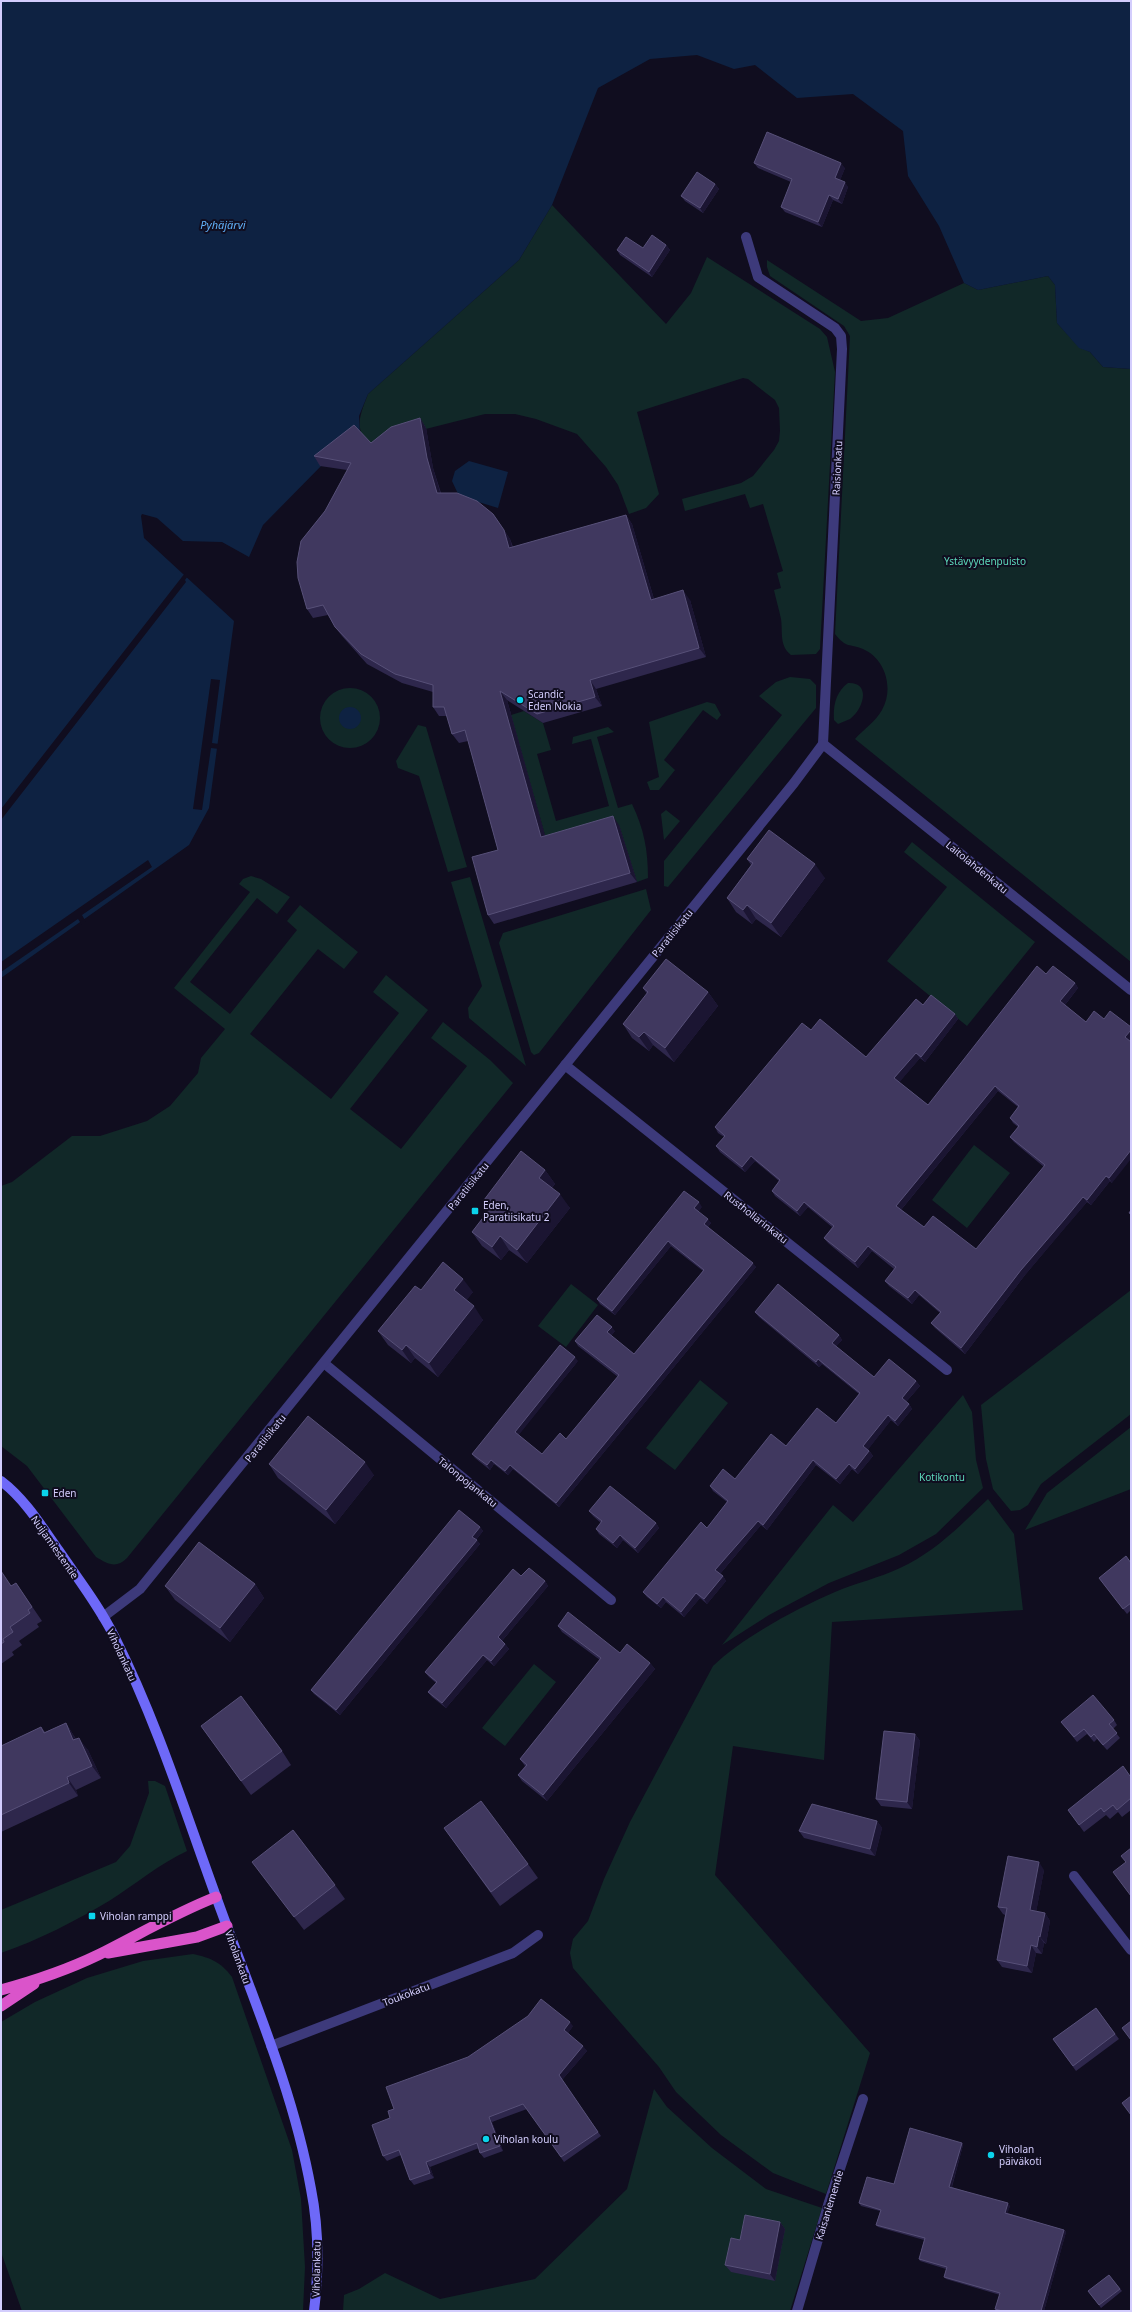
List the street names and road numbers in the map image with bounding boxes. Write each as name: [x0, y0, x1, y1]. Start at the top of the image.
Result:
street label: Raisionkatu: [829, 440, 845, 496]
street label: Laitolahdenkatu: [943, 838, 1011, 896]
street label: Paratiisikatu: [648, 906, 696, 960]
street label: Paratiisikatu: [444, 1159, 492, 1213]
street label: Rusthollarinkatu: [721, 1188, 791, 1246]
street label: Paratiisikatu: [241, 1411, 289, 1465]
street label: Talonpojankatu: [435, 1454, 501, 1510]
street label: Nuijamiestentie: [28, 1513, 82, 1582]
street label: Viholankatu: [104, 1627, 140, 1683]
street label: Viholankatu: [222, 1928, 254, 1986]
street label: Toukokatu: [381, 1979, 431, 2009]
street label: Kaisaniementie: [812, 2168, 846, 2242]
street label: Viholankatu: [309, 2241, 323, 2297]

